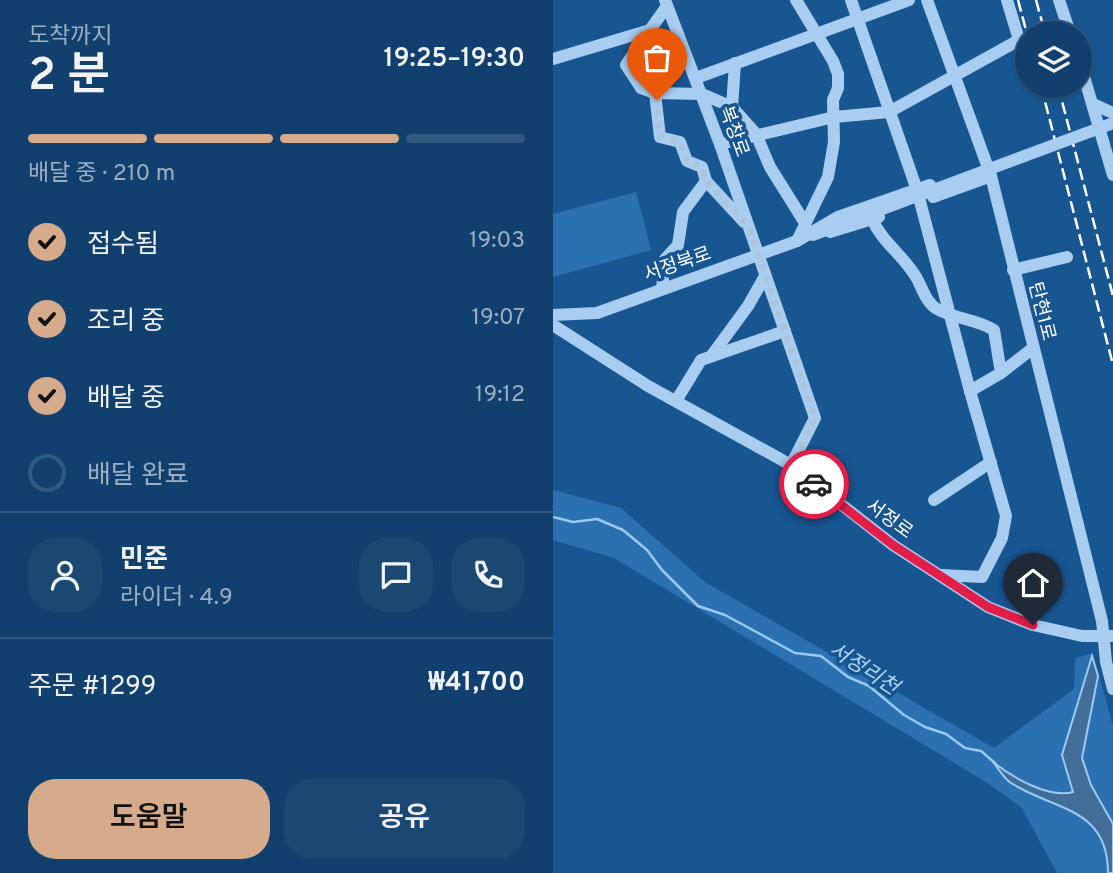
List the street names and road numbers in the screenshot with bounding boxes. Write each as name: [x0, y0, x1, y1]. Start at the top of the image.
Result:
street label: 복창로: [713, 103, 753, 160]
street label: 서정북로: [641, 242, 715, 288]
street label: 탄현1로: [1022, 280, 1060, 343]
street label: 서정로: [861, 494, 917, 545]

